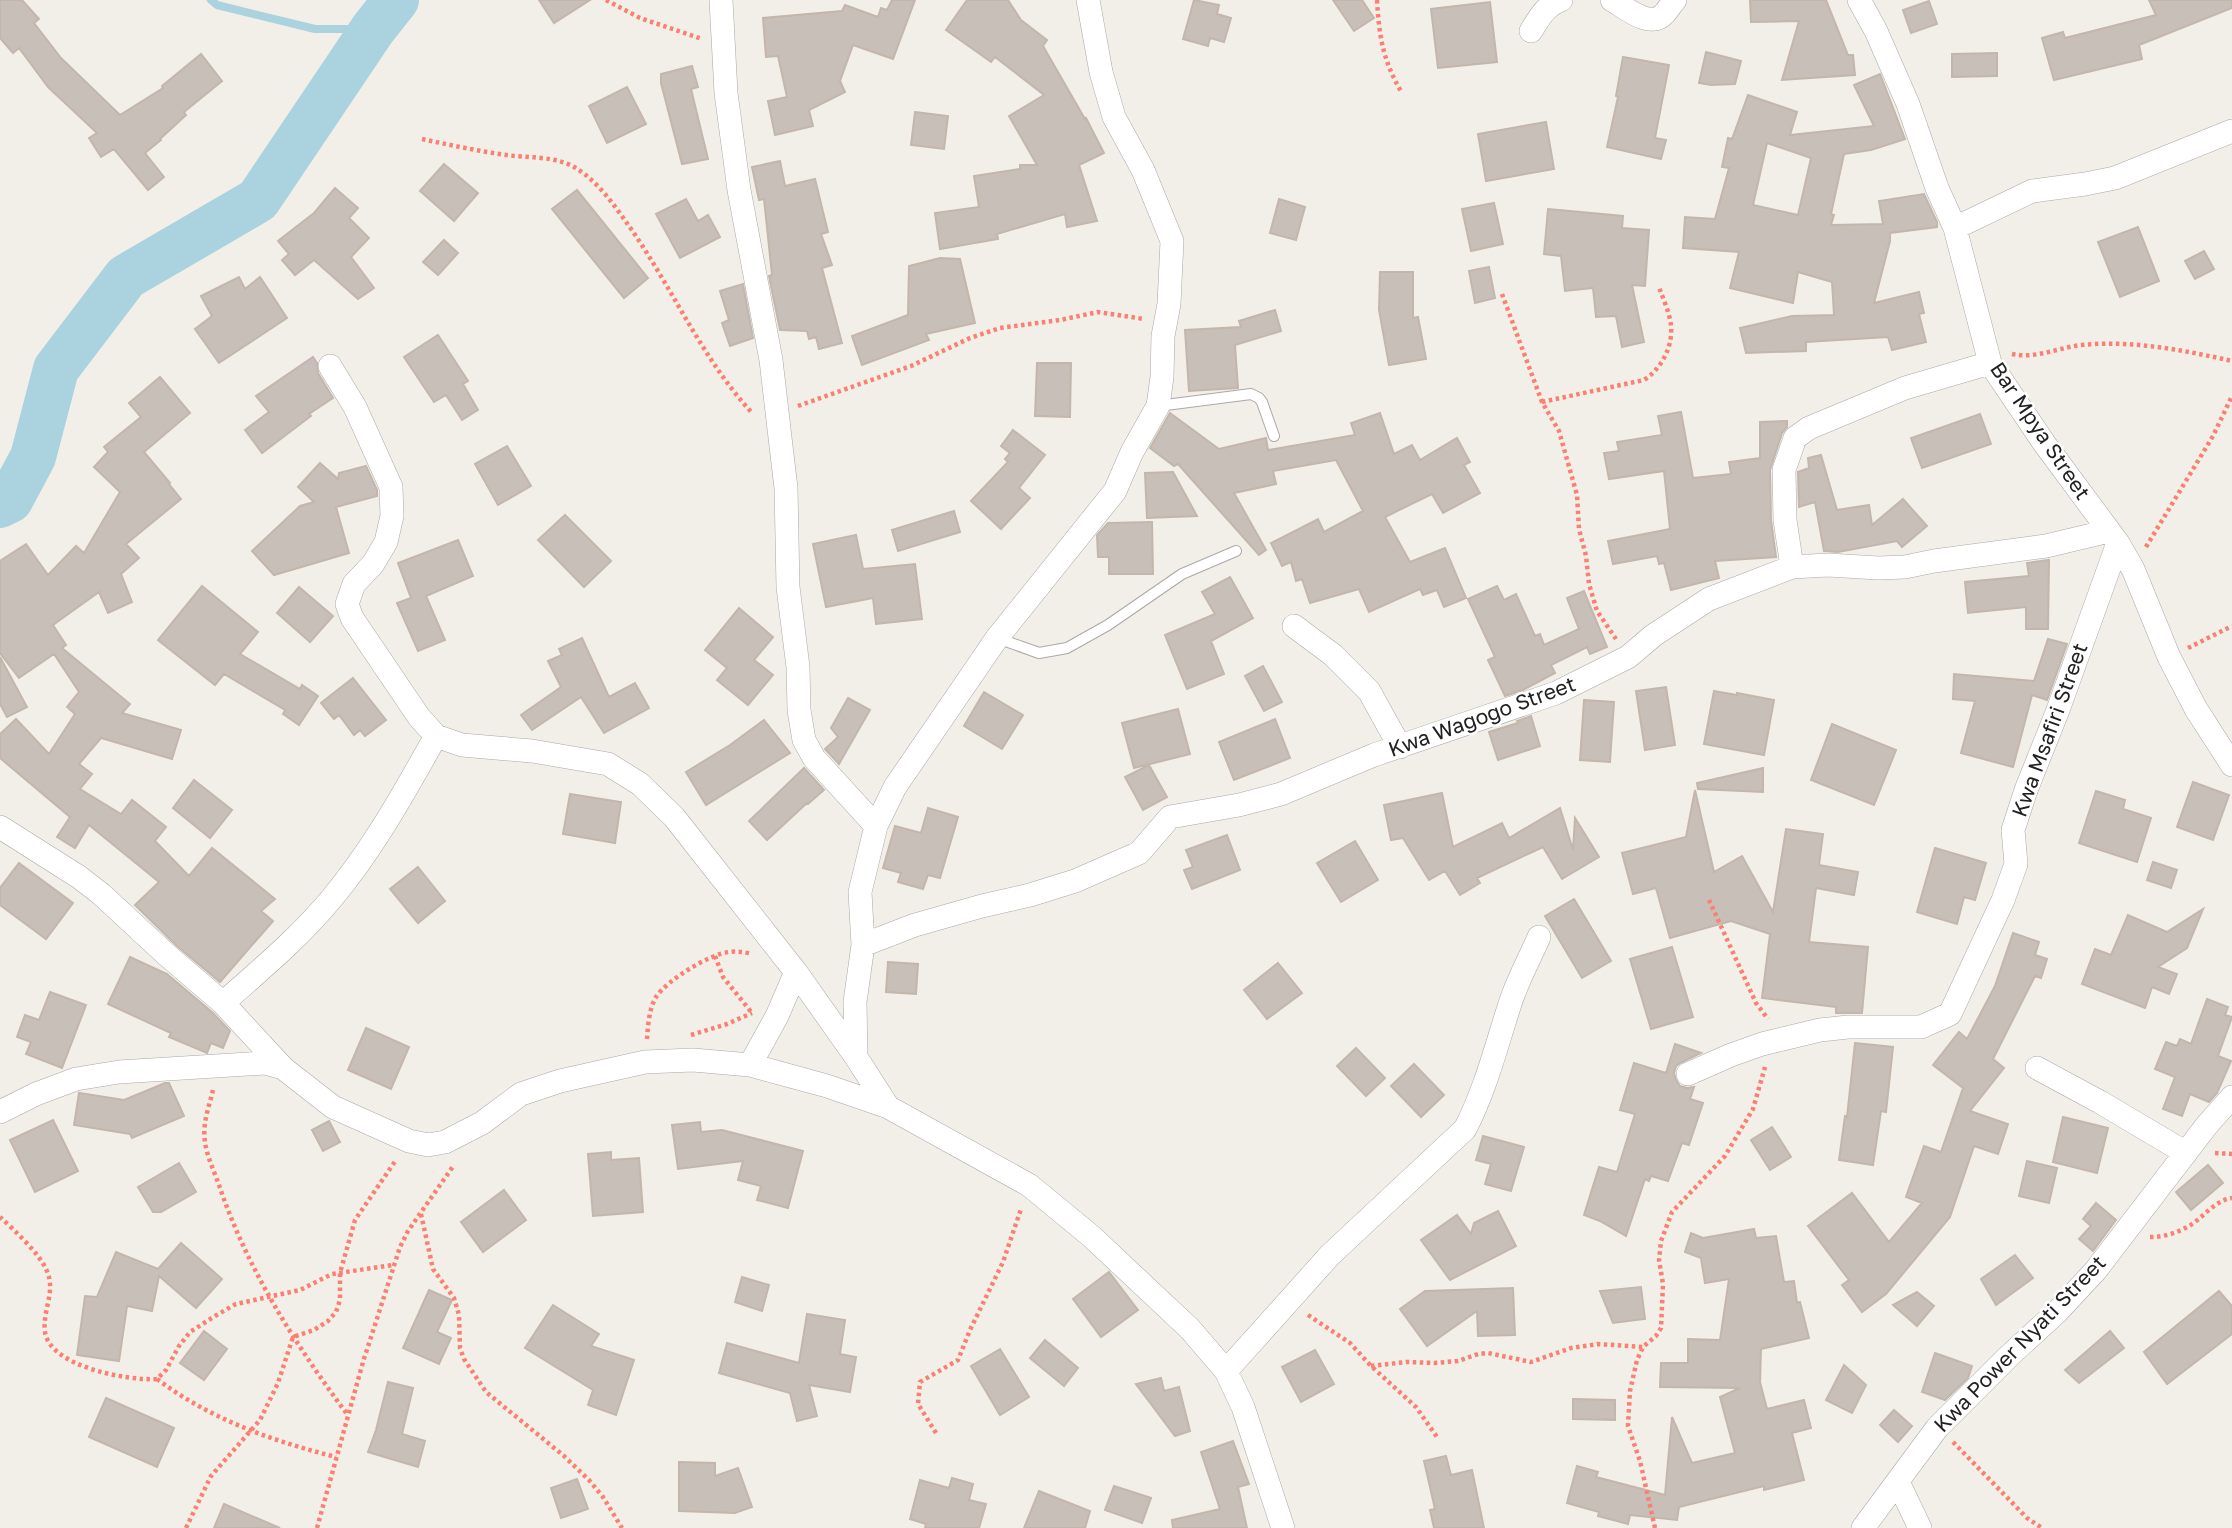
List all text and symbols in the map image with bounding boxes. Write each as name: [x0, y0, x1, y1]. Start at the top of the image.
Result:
street label: Bar Mpya Street: [1985, 357, 2096, 504]
street label: Kwa Msafiri Street: [2006, 639, 2093, 820]
street label: Kwa Wagogo Street: [1385, 670, 1579, 762]
street label: Kwa Power Nyati Street: [1928, 1249, 2111, 1437]

